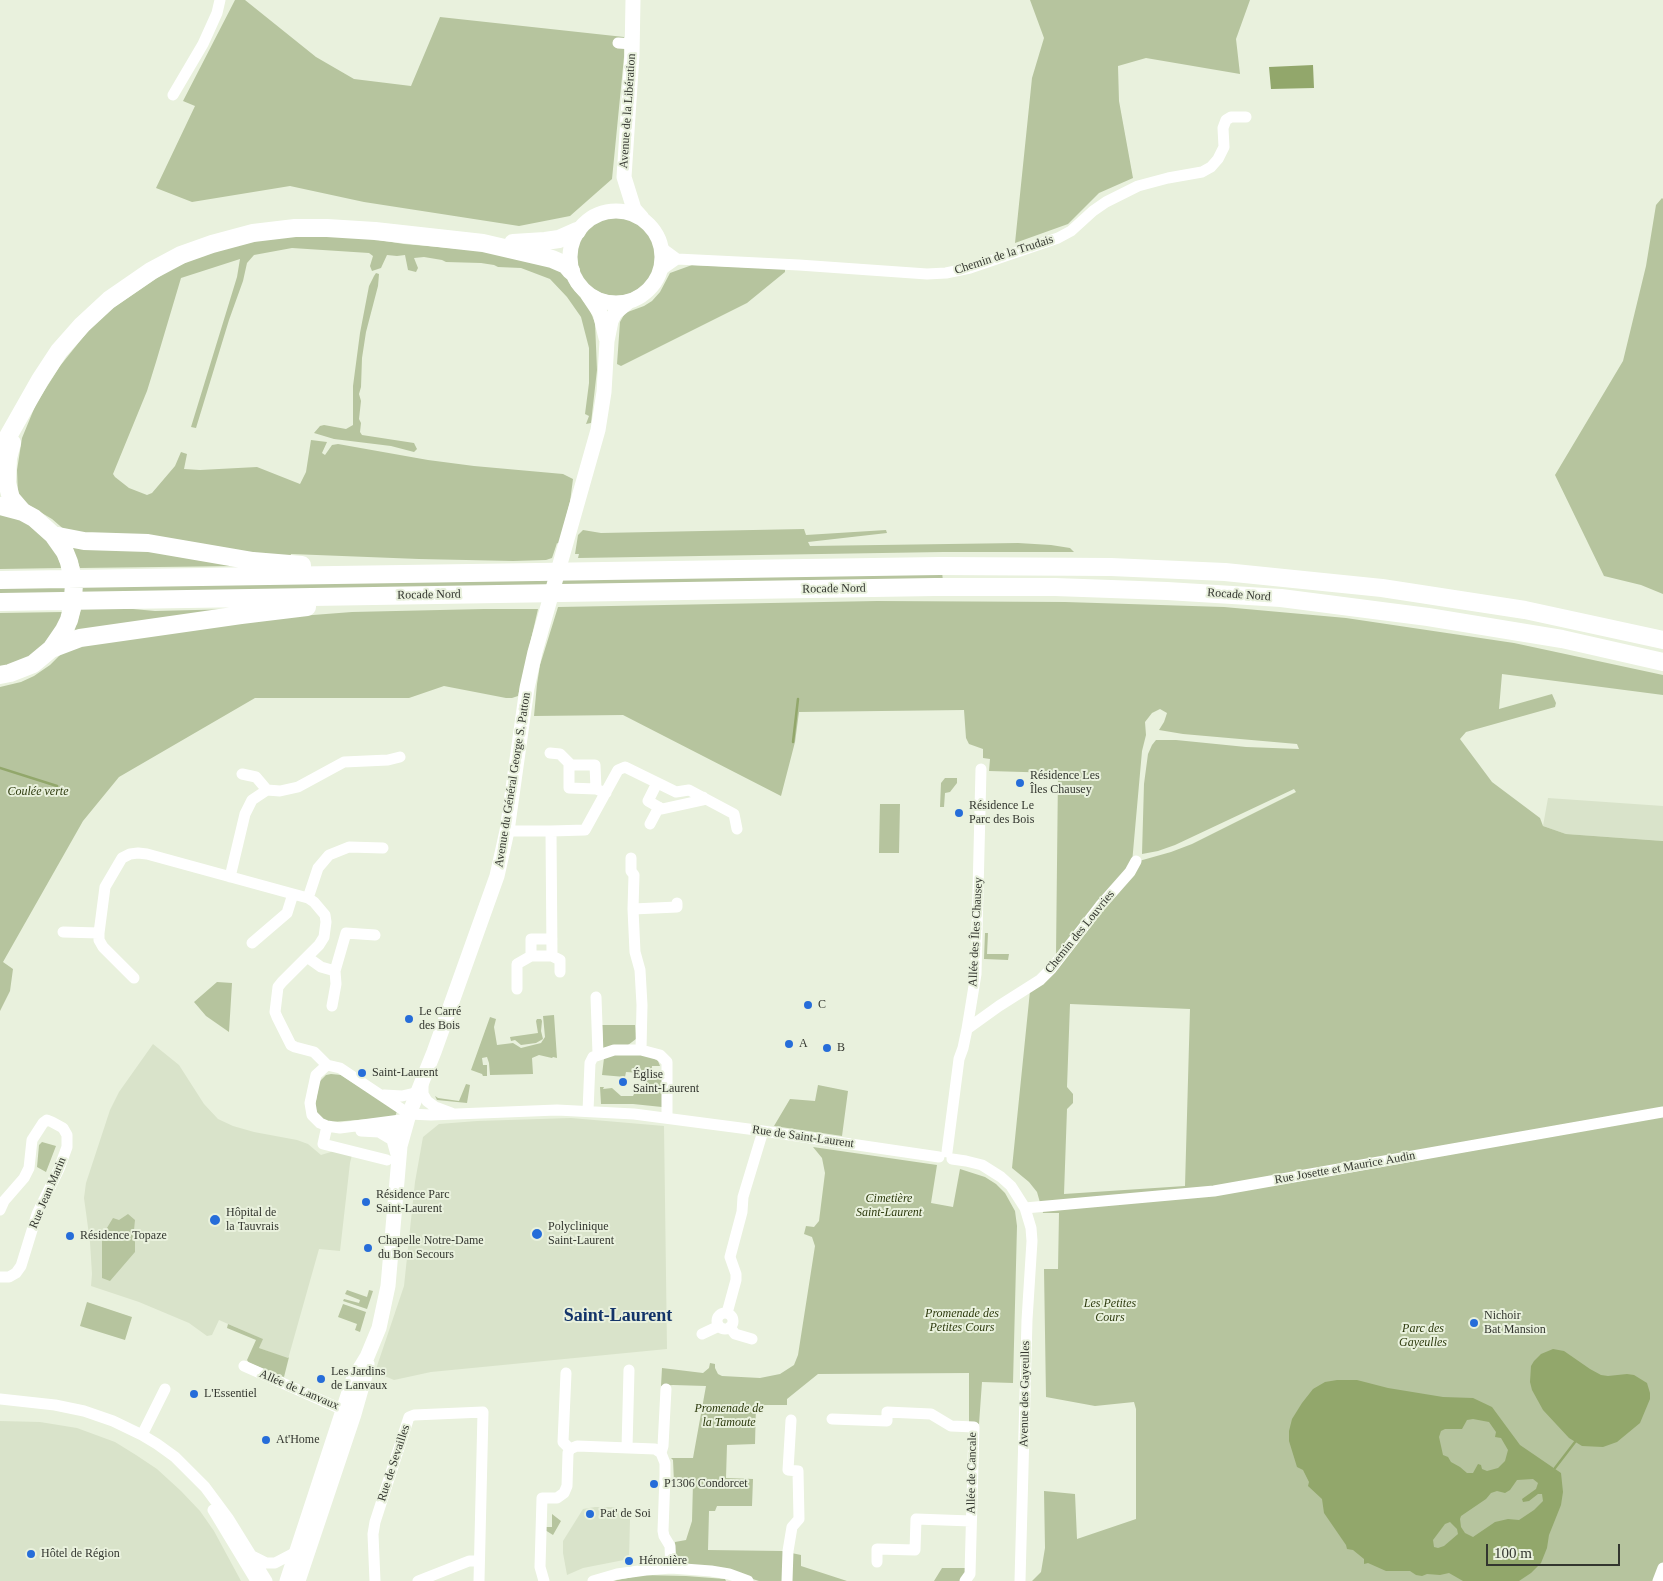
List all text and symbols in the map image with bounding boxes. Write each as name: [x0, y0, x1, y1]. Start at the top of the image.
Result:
street label: Avenue de la Libération: [617, 53, 639, 169]
street label: Chemin de la Trudais: [953, 232, 1055, 278]
street label: Rocade Nord: [802, 581, 866, 597]
street label: Rocade Nord: [1207, 586, 1271, 604]
street label: Rocade Nord: [397, 587, 461, 603]
street label: Avenue du Général George S. Patton: [492, 692, 534, 868]
place label: Résidence Les Îles Chausey: [1030, 769, 1100, 797]
marker: Résidence Les Îles Chausey: [1014, 777, 1026, 789]
park label: Coulée verte: [8, 785, 68, 799]
place label: Résidence Le Parc des Bois: [969, 799, 1034, 827]
marker: Résidence Le Parc des Bois: [953, 807, 965, 819]
street label: Allée des Îles Chausey: [966, 877, 986, 987]
street label: Chemin des Louvries: [1042, 888, 1118, 976]
place label: C: [818, 998, 826, 1012]
marker: C: [802, 999, 814, 1011]
place label: Le Carré des Bois: [419, 1005, 461, 1033]
marker: Le Carré des Bois: [403, 1013, 415, 1025]
place label: A: [799, 1037, 808, 1051]
marker: A: [783, 1038, 795, 1050]
place label: B: [837, 1041, 845, 1055]
marker: B: [821, 1042, 833, 1054]
place label: Saint-Laurent: [372, 1066, 438, 1080]
marker: Saint-Laurent: [356, 1067, 368, 1079]
place label: Église Saint-Laurent: [633, 1068, 699, 1096]
marker: Église Saint-Laurent: [617, 1076, 629, 1088]
street label: Rue de Saint-Laurent: [751, 1123, 855, 1151]
street label: Rue Josette et Maurice Audin: [1274, 1149, 1416, 1187]
street label: Rue Jean Marin: [27, 1155, 69, 1231]
place label: Résidence Parc Saint-Laurent: [376, 1188, 450, 1216]
park label: Cimetière Saint-Laurent: [856, 1192, 922, 1220]
marker: Résidence Parc Saint-Laurent: [360, 1196, 372, 1208]
place label: Hôpital de la Tauvrais: [226, 1206, 279, 1234]
marker: Hôpital de la Tauvrais: [208, 1213, 222, 1227]
place label: Polyclinique Saint-Laurent: [548, 1220, 614, 1248]
marker: Polyclinique Saint-Laurent: [530, 1227, 544, 1241]
place label: Résidence Topaze: [80, 1229, 167, 1243]
marker: Résidence Topaze: [64, 1230, 76, 1242]
place label: Chapelle Notre-Dame du Bon Secours: [378, 1234, 484, 1262]
marker: Chapelle Notre-Dame du Bon Secours: [362, 1242, 374, 1254]
park label: Les Petites Cours: [1084, 1297, 1136, 1325]
district label: Saint-Laurent: [564, 1305, 672, 1327]
park label: Promenade des Petites Cours: [925, 1307, 999, 1335]
place label: Nichoir Bat Mansion: [1484, 1309, 1546, 1337]
marker: Nichoir Bat Mansion: [1468, 1317, 1480, 1329]
park label: Parc des Gayeulles: [1399, 1322, 1447, 1350]
street label: Avenue des Gayeulles: [1017, 1341, 1033, 1447]
place label: Les Jardins de Lanvaux: [331, 1365, 387, 1393]
street label: Allée de Lanvaux: [257, 1367, 341, 1413]
marker: Les Jardins de Lanvaux: [315, 1373, 327, 1385]
place label: L'Essentiel: [204, 1387, 257, 1401]
marker: L'Essentiel: [188, 1388, 200, 1400]
park label: Promenade de la Tamoute: [694, 1402, 764, 1430]
street label: Rue de Sevailles: [375, 1423, 413, 1503]
street label: Allée de Cancale: [964, 1432, 980, 1514]
place label: At'Home: [276, 1433, 319, 1447]
marker: At'Home: [260, 1434, 272, 1446]
place label: P1306 Condorcet: [664, 1477, 748, 1491]
marker: P1306 Condorcet: [648, 1478, 660, 1490]
place label: Pat' de Soi: [600, 1507, 651, 1521]
marker: Pat' de Soi: [584, 1508, 596, 1520]
scale bar: [1488, 1534, 1622, 1566]
text: 100 m: [1494, 1545, 1532, 1561]
place label: Hôtel de Région: [41, 1547, 120, 1561]
marker: Hôtel de Région: [25, 1548, 37, 1560]
place label: Héronière: [639, 1554, 687, 1568]
marker: Héronière: [623, 1555, 635, 1567]

